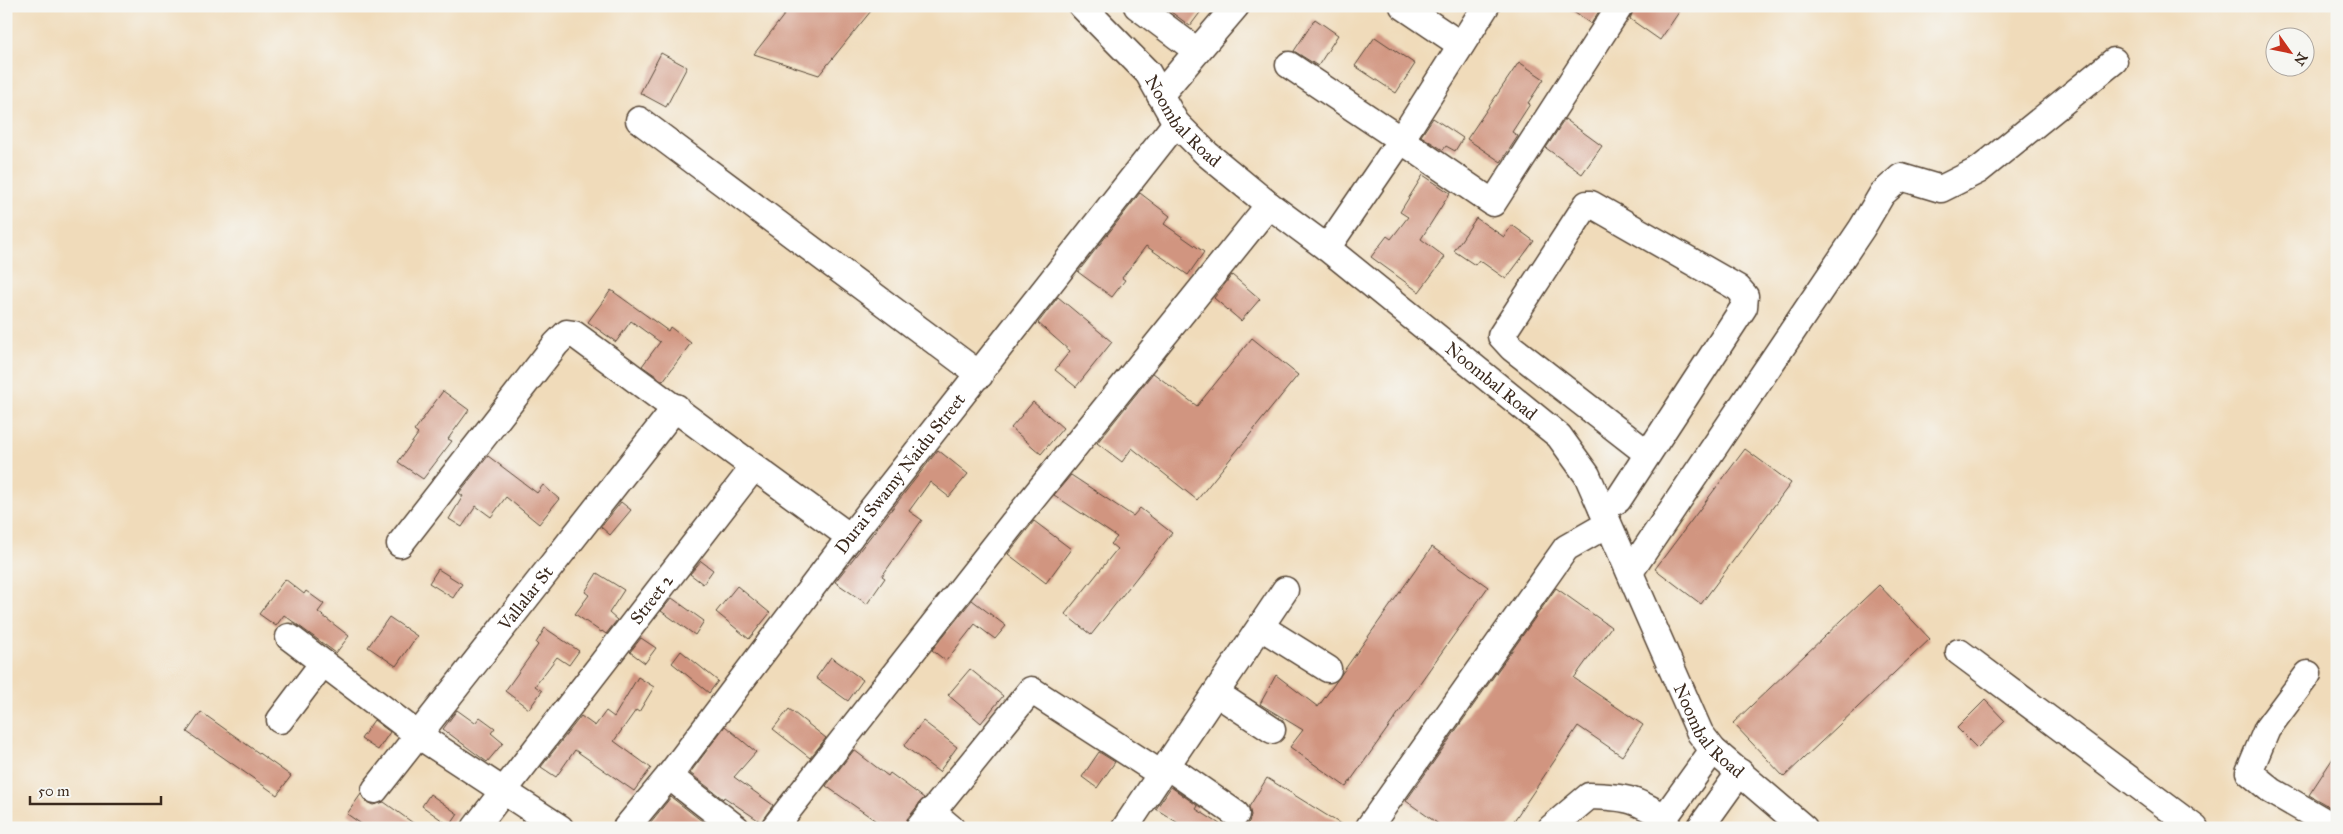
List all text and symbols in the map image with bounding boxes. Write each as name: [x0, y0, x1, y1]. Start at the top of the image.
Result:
north arrow: [2266, 28, 2316, 78]
text: N: [2290, 49, 2311, 69]
street label: Noombal Road: [1140, 71, 1225, 172]
street label: Noombal Road: [1441, 337, 1542, 425]
street label: Durai Swamy Naidu Street: [830, 388, 970, 558]
street label: Vallalar St: [493, 561, 558, 636]
street label: Street 2: [625, 570, 678, 629]
street label: Noombal Road: [1669, 680, 1749, 783]
scale bar: [30, 774, 161, 806]
text: 50 m: [38, 782, 70, 800]

